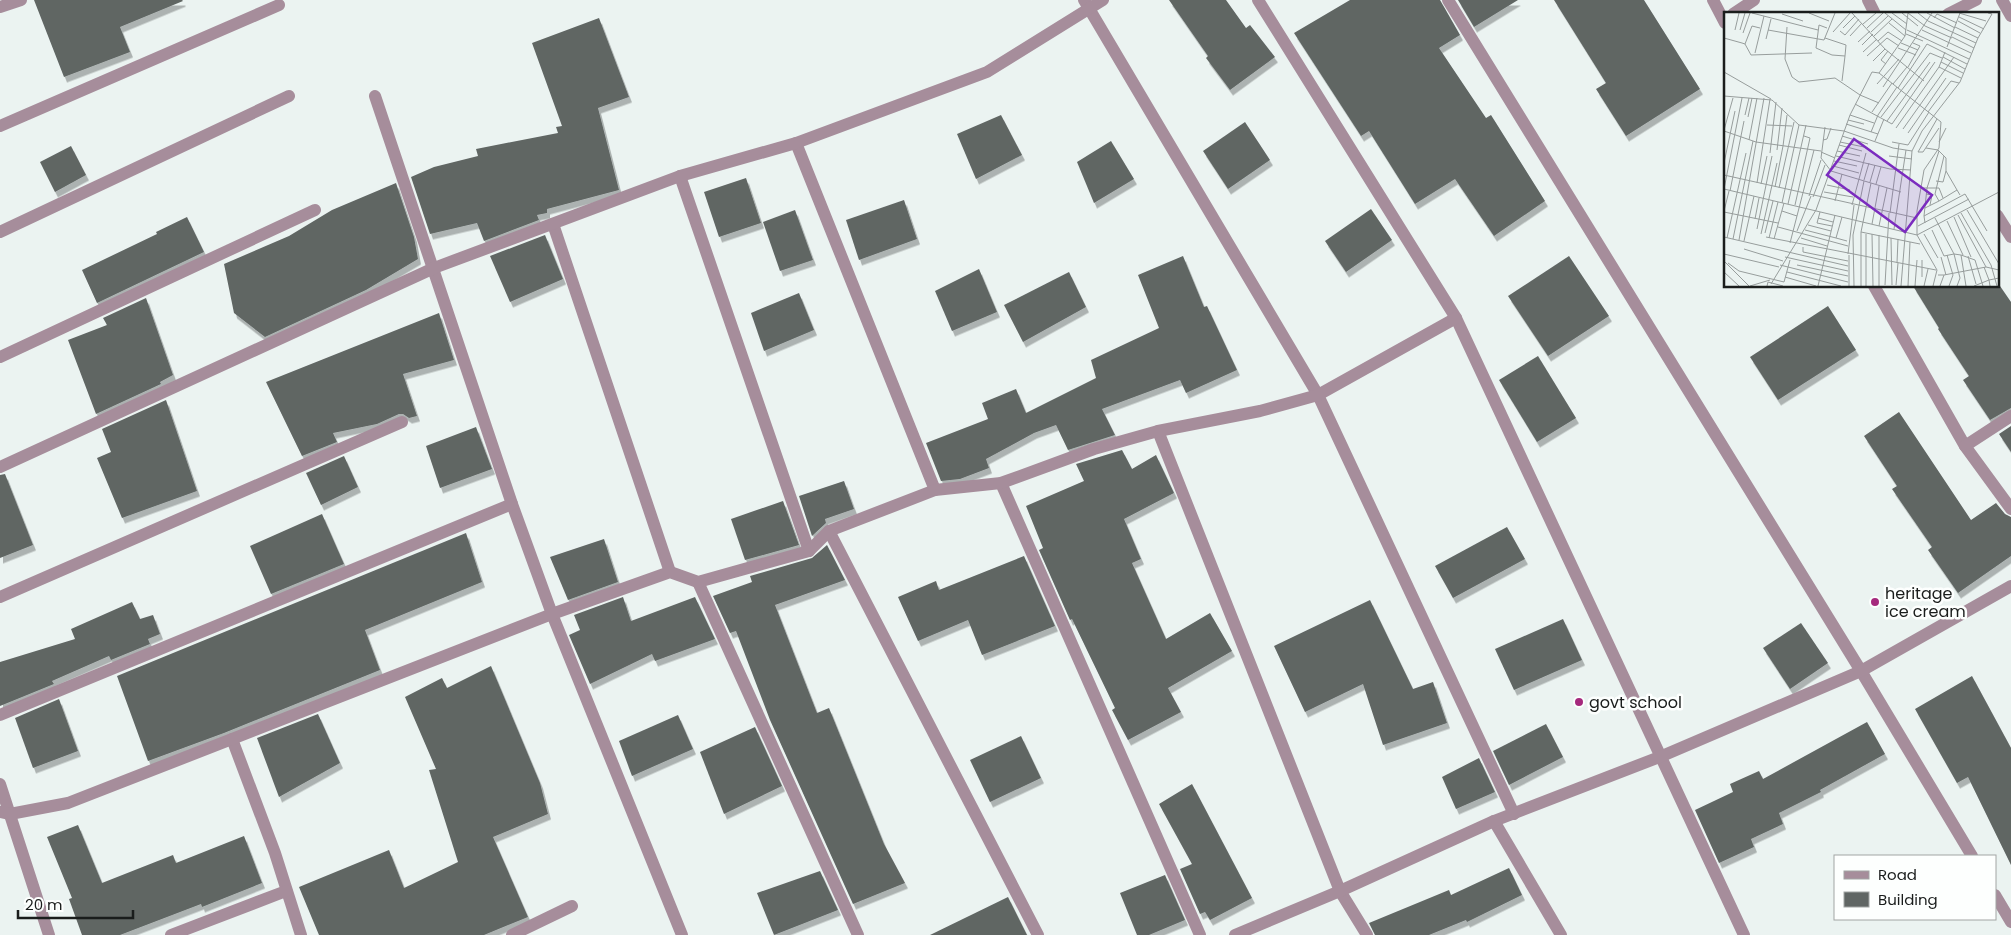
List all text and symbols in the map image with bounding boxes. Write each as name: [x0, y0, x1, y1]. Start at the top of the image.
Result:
inset map: [1724, 12, 1998, 288]
place label: heritage ice cream: [1885, 582, 1966, 623]
marker: heritage ice cream: [1869, 596, 1881, 608]
place label: govt school: [1589, 691, 1682, 714]
marker: govt school: [1573, 696, 1585, 708]
legend: [1834, 855, 1996, 920]
text: Road: [1878, 864, 1917, 885]
scale bar: [18, 888, 132, 920]
text: Building: [1878, 889, 1938, 910]
text: 20 m: [25, 894, 63, 915]

